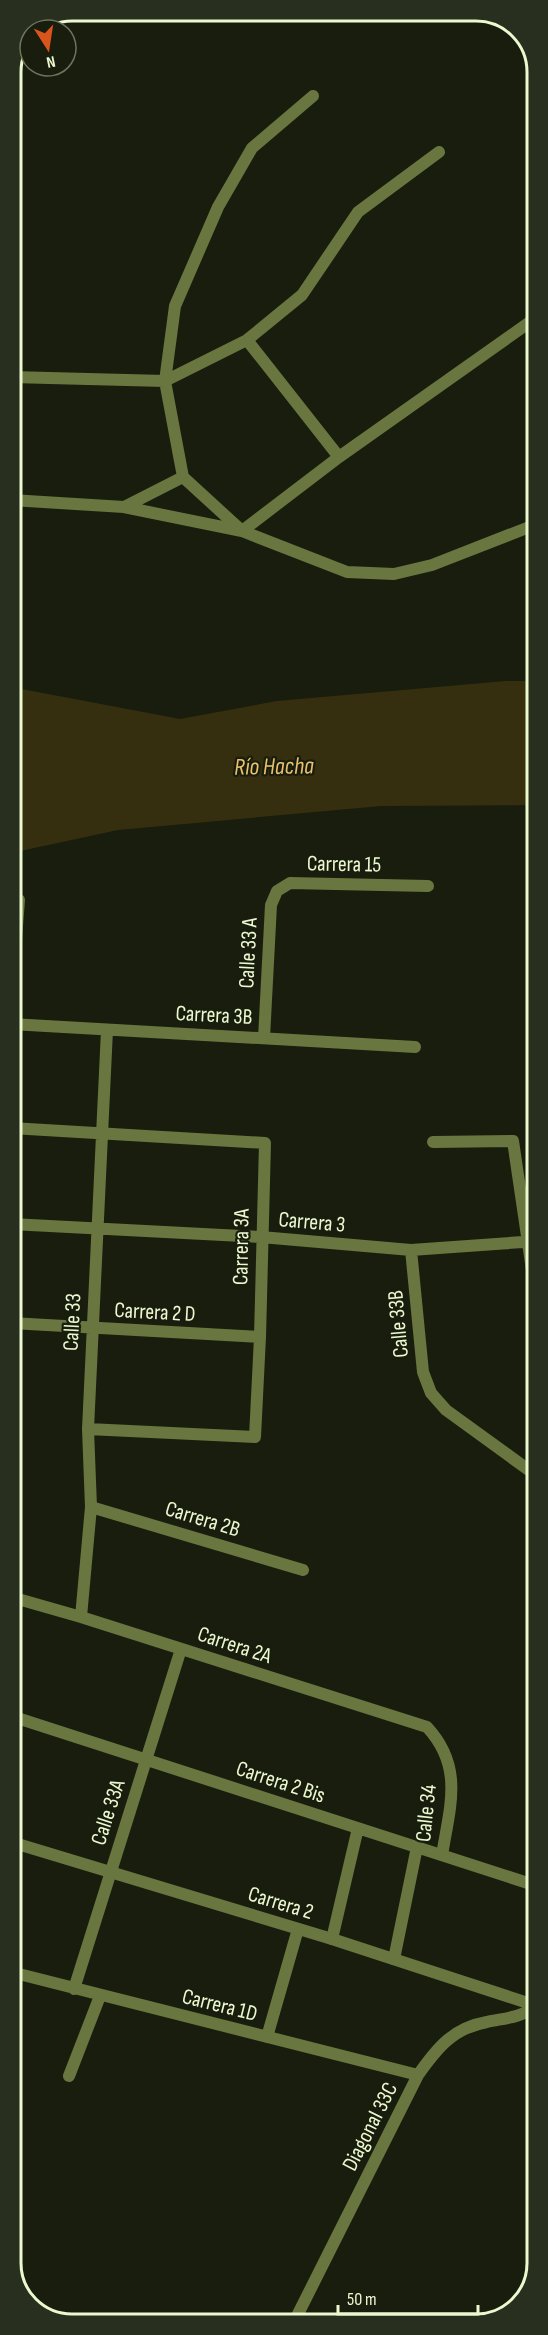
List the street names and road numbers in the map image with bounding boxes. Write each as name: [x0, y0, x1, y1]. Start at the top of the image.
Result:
street label: Carrera 15: [307, 850, 382, 879]
street label: Calle 33 A: [233, 917, 264, 989]
street label: Carrera 3B: [175, 1000, 253, 1031]
street label: Carrera 3: [277, 1206, 346, 1239]
street label: Carrera 3A: [227, 1208, 256, 1285]
street label: Calle 33B: [382, 1289, 415, 1359]
street label: Calle 33: [58, 1293, 87, 1352]
street label: Carrera 2 D: [114, 1297, 196, 1328]
street label: Carrera 2B: [162, 1495, 243, 1544]
street label: Carrera 2A: [194, 1621, 276, 1670]
street label: Carrera 2 Bis: [233, 1755, 329, 1810]
street label: Calle 33A: [85, 1776, 132, 1849]
street label: Calle 34: [410, 1783, 443, 1843]
street label: Carrera 2: [245, 1881, 316, 1926]
street label: Carrera 1D: [179, 1983, 260, 2028]
street label: Diagonal 33C: [337, 2078, 404, 2175]

